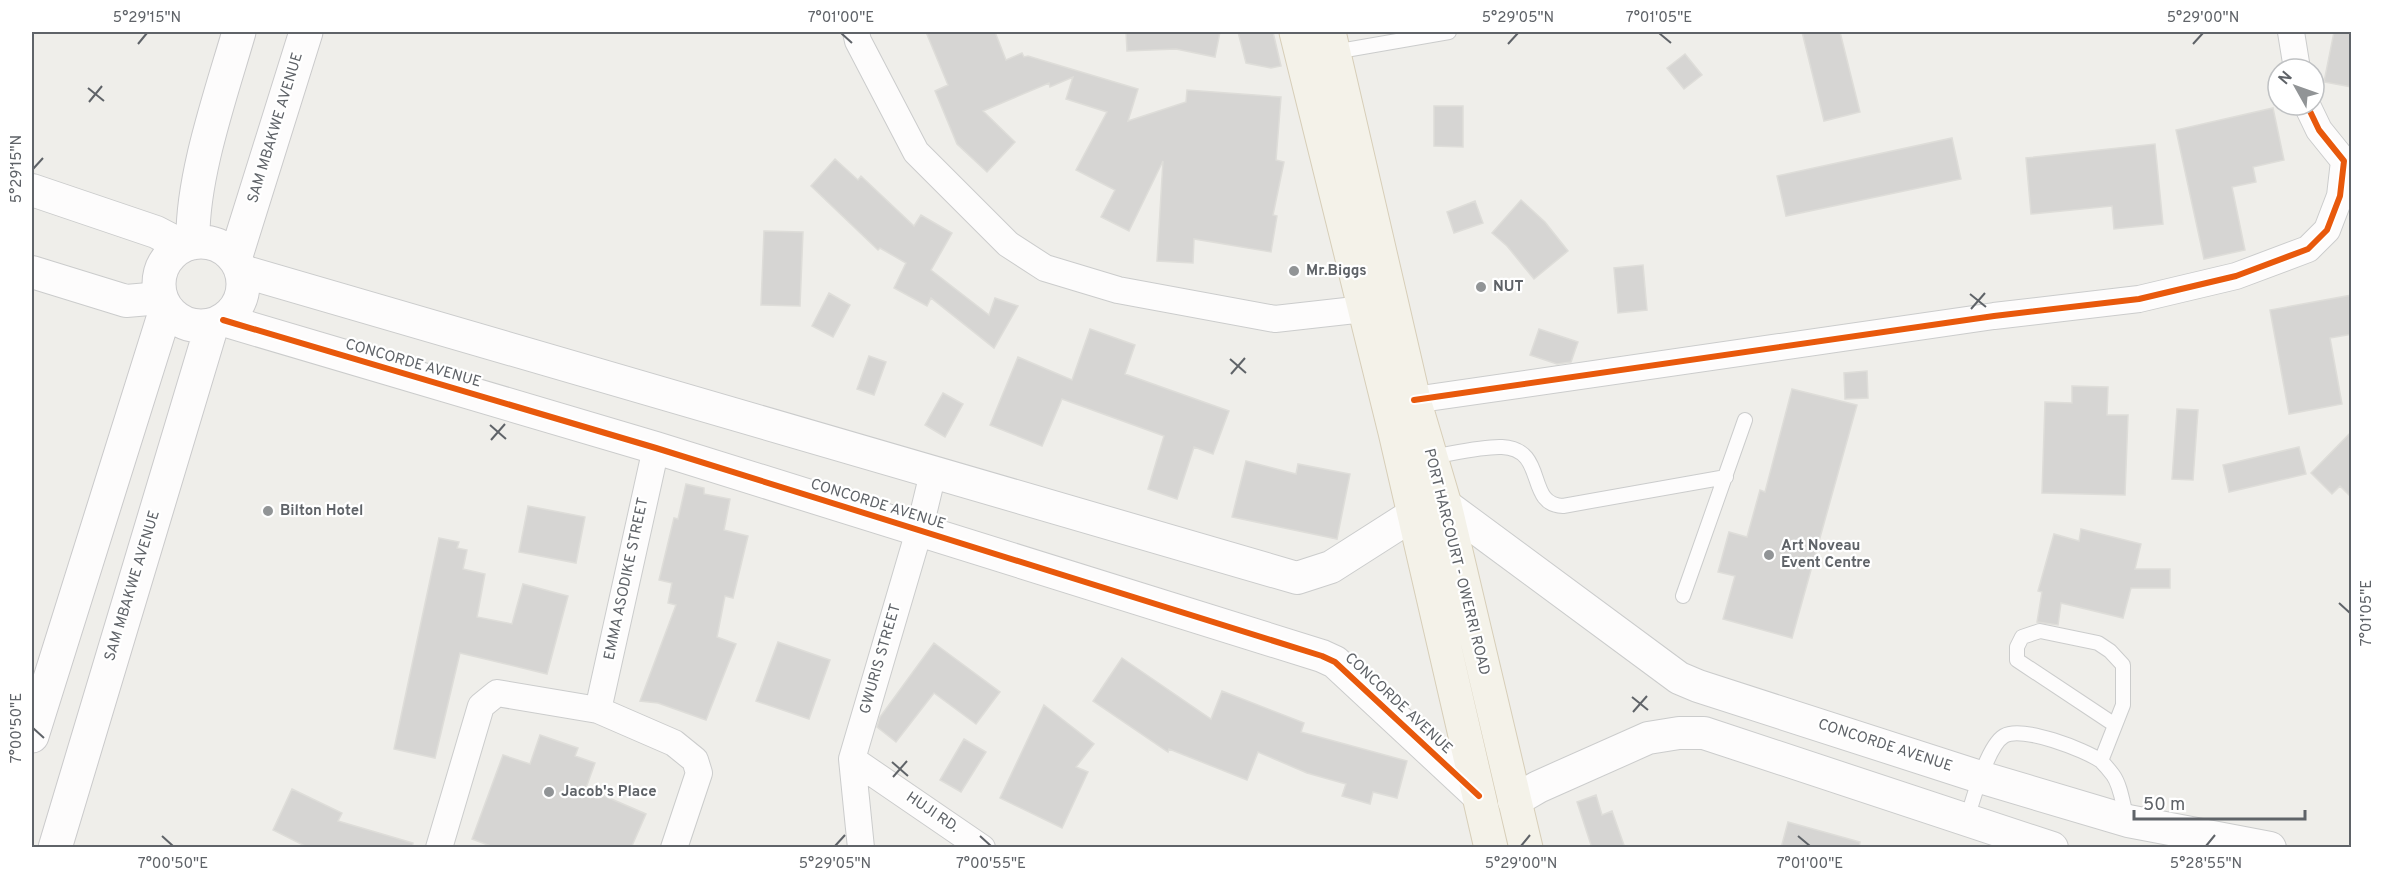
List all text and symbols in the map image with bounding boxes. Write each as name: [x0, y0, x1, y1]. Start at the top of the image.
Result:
text: 5°29'15"N: [113, 9, 181, 28]
text: 7°01'00"E: [808, 9, 874, 28]
text: 5°29'05"N: [1482, 9, 1554, 28]
text: 7°01'05"E: [1626, 9, 1692, 28]
text: 5°29'00"N: [2167, 9, 2239, 28]
street label: SAM MBAKWE AVENUE: [244, 50, 308, 206]
north arrow: [2266, 57, 2326, 117]
text: N: [2275, 68, 2297, 89]
text: 5°29'15"N: [8, 135, 27, 203]
place label: Mr.Biggs: [1306, 262, 1367, 281]
marker: Mr.Biggs: [1287, 264, 1301, 278]
place label: NUT: [1493, 278, 1523, 297]
marker: NUT: [1474, 280, 1488, 294]
street label: CONCORDE AVENUE: [343, 336, 483, 392]
street label: PORT HARCOURT - OWERRI ROAD: [1419, 447, 1493, 677]
street label: CONCORDE AVENUE: [808, 475, 948, 535]
street label: EMMA ASODIKE STREET: [600, 496, 654, 662]
place label: Bilton Hotel: [280, 502, 363, 521]
marker: Bilton Hotel: [261, 504, 275, 518]
street label: SAM MBAKWE AVENUE: [101, 508, 165, 664]
place label: Art Noveau Event Centre: [1781, 537, 1871, 573]
marker: Art Noveau Event Centre: [1762, 548, 1776, 562]
text: 7°01'05"E: [2358, 580, 2377, 646]
street label: GWURIS STREET: [856, 602, 906, 716]
street label: CONCORDE AVENUE: [1340, 649, 1456, 759]
text: 7°00'50"E: [8, 693, 27, 763]
street label: CONCORDE AVENUE: [1815, 715, 1955, 777]
place label: Jacob's Place: [561, 783, 657, 802]
scale bar: [2134, 783, 2305, 821]
marker: Jacob's Place: [542, 785, 556, 799]
street label: HUJI RD.: [902, 788, 962, 838]
text: 50 m: [2143, 794, 2185, 817]
text: 7°00'50"E: [138, 855, 208, 874]
text: 5°29'05"N: [799, 855, 871, 874]
text: 7°00'55"E: [956, 855, 1026, 874]
text: 5°29'00"N: [1485, 855, 1557, 874]
text: 7°01'00"E: [1777, 855, 1843, 874]
text: 5°28'55"N: [2170, 855, 2242, 874]

